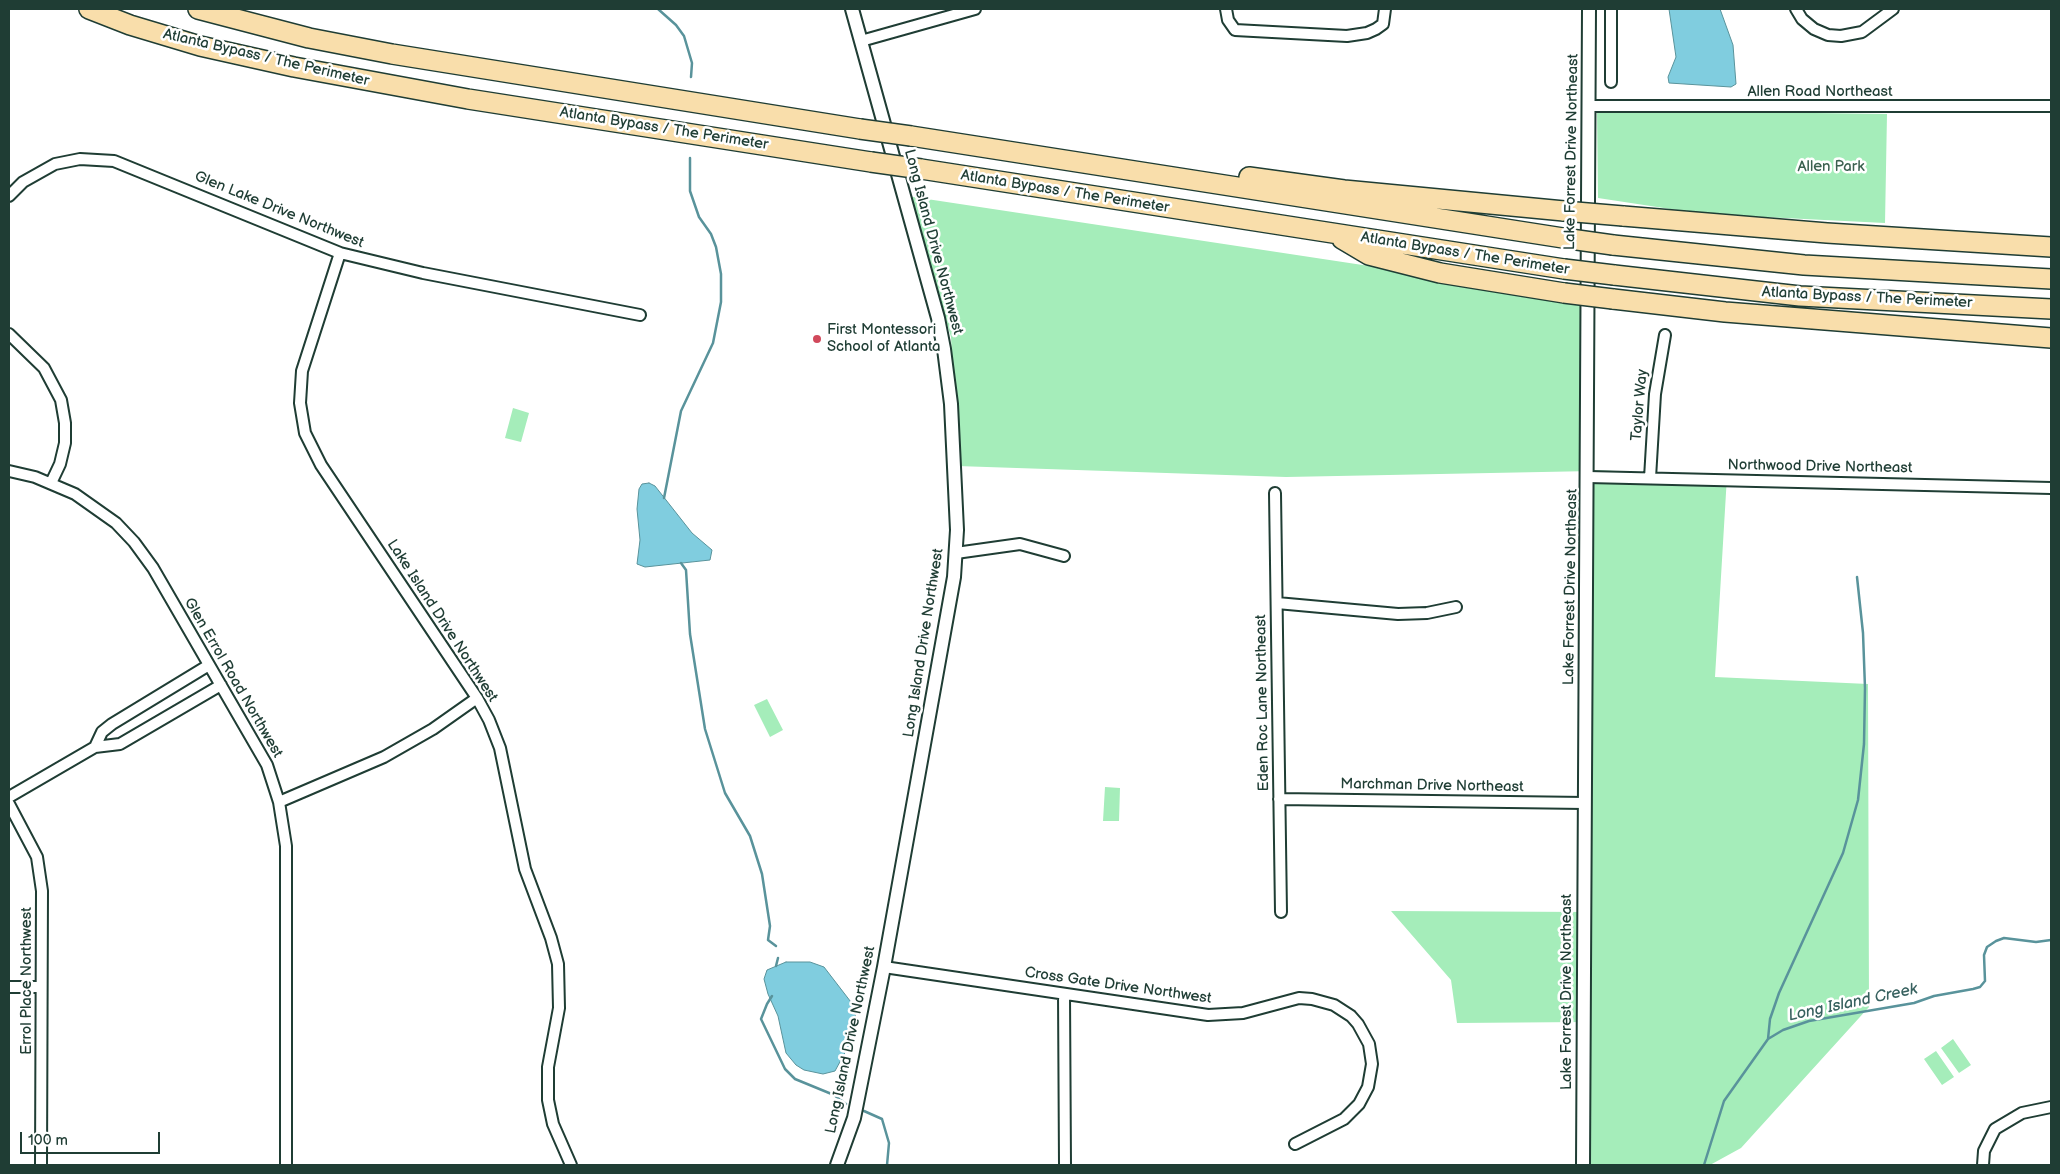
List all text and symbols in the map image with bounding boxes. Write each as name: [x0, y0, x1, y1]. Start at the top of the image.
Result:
street label: Atlanta Bypass / The Perimeter: [161, 26, 371, 90]
street label: Lake Forrest Drive Northeast: [1561, 54, 1583, 250]
street label: Allen Road Northeast: [1747, 83, 1893, 101]
street label: Atlanta Bypass / The Perimeter: [558, 104, 770, 154]
street label: Long Island Drive Northwest: [900, 147, 966, 337]
park label: Allen Park: [1797, 158, 1865, 176]
street label: Atlanta Bypass / The Perimeter: [959, 167, 1171, 217]
street label: Glen Lake Drive Northwest: [192, 168, 366, 252]
street label: Atlanta Bypass / The Perimeter: [1359, 229, 1571, 279]
street label: Atlanta Bypass / The Perimeter: [1761, 283, 1973, 313]
place label: First Montessori School of Atlanta: [827, 321, 941, 356]
marker: First Montessori School of Atlanta: [811, 333, 823, 345]
street label: Taylor Way: [1628, 368, 1652, 442]
street label: Northwood Drive Northeast: [1727, 456, 1913, 478]
street label: Lake Forrest Drive Northeast: [1560, 489, 1582, 685]
street label: Lake Island Drive Northwest: [383, 536, 501, 706]
street label: Long Island Drive Northwest: [900, 547, 948, 739]
street label: Glen Errol Road Northwest: [180, 595, 286, 761]
street label: Eden Roc Lane Northeast: [1252, 614, 1274, 792]
street label: Marchman Drive Northeast: [1340, 775, 1524, 797]
street label: Lake Forrest Drive Northeast: [1558, 894, 1576, 1090]
street label: Errol Place Northwest: [18, 907, 36, 1055]
street label: Long Island Drive Northwest: [822, 945, 880, 1135]
street label: Cross Gate Drive Northwest: [1023, 964, 1213, 1008]
water label: Long Island Creek: [1787, 980, 1919, 1026]
scale bar: [22, 1122, 162, 1154]
text: 100 m: [28, 1131, 68, 1150]

